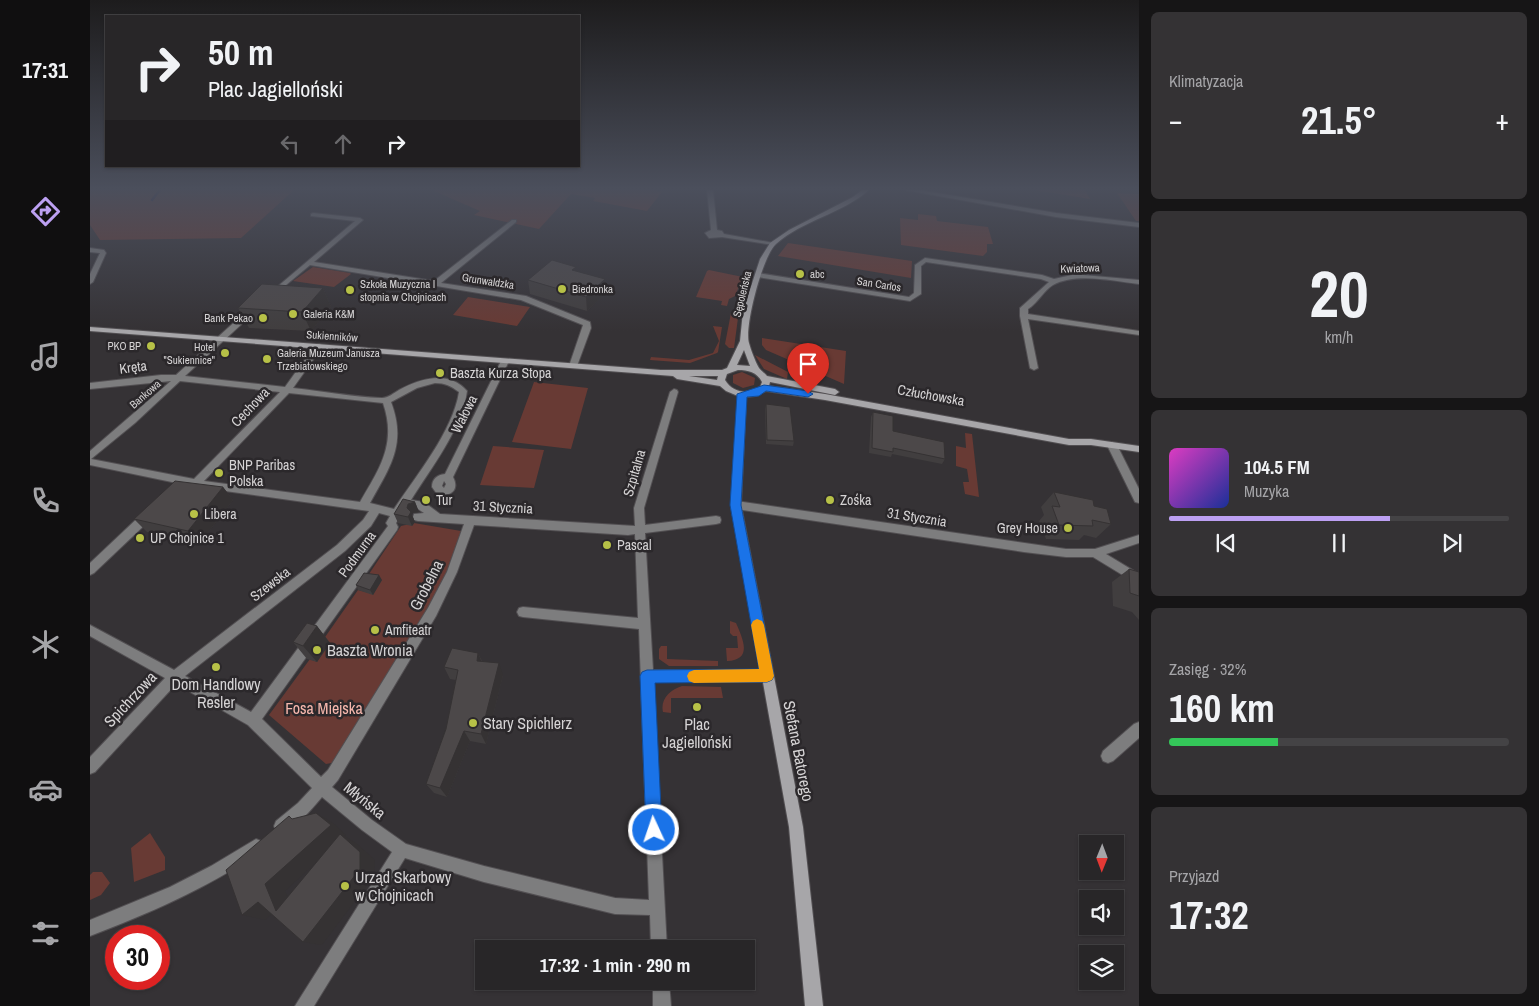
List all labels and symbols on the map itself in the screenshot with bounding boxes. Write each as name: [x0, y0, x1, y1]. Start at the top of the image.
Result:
street label: Kwiatowa: [1060, 260, 1100, 276]
place label: abc: [810, 267, 825, 281]
marker: abc: [794, 268, 806, 280]
street label: Sępoleńska: [730, 269, 754, 319]
street label: Grunwaldzka: [461, 270, 515, 292]
street label: San Carlos: [856, 274, 903, 294]
place label: Szkoła Muzyczna I stopnia w Chojnicach: [360, 277, 446, 304]
place label: Biedronka: [572, 282, 613, 296]
marker: Biedronka: [556, 283, 568, 295]
marker: Szkoła Muzyczna I stopnia w Chojnicach: [344, 284, 356, 296]
place label: Galeria K&M: [303, 307, 355, 321]
marker: Galeria K&M: [287, 308, 299, 320]
place label: Bank Pekao: [204, 311, 253, 325]
marker: Bank Pekao: [257, 312, 269, 324]
street label: Sukienników: [306, 327, 359, 345]
place label: PKO BP: [107, 339, 141, 353]
marker: PKO BP: [145, 340, 157, 352]
place label: Hotel "Sukiennice": [163, 340, 215, 367]
pin: [787, 343, 829, 394]
place label: Galeria Muzeum Janusza Trzebiatowskiego: [277, 346, 380, 373]
marker: Hotel "Sukiennice": [219, 347, 231, 359]
marker: Galeria Muzeum Janusza Trzebiatowskiego: [261, 353, 273, 365]
street label: Kręta: [118, 356, 148, 378]
place label: Baszta Kurza Stopa: [450, 364, 552, 382]
marker: Baszta Kurza Stopa: [434, 367, 446, 379]
street label: Bankowa: [126, 377, 164, 411]
street label: Człuchowska: [896, 380, 966, 410]
street label: Cechowa: [227, 383, 274, 430]
street label: Wałowa: [447, 391, 481, 436]
street label: Szpitalna: [619, 447, 649, 498]
place label: BNP Paribas Polska: [229, 456, 295, 490]
marker: BNP Paribas Polska: [213, 467, 225, 479]
place label: Tur: [436, 491, 452, 509]
place label: Zośka: [840, 491, 872, 509]
marker: Tur: [420, 494, 432, 506]
marker: Zośka: [824, 494, 836, 506]
street label: 31 Stycznia: [473, 496, 534, 518]
street label: 31 Stycznia: [886, 503, 949, 531]
place label: Libera: [204, 505, 237, 523]
marker: Libera: [188, 508, 200, 520]
place label: Grey House: [997, 519, 1058, 537]
marker: Grey House: [1062, 522, 1074, 534]
street label: Podmurna: [334, 527, 380, 581]
place label: UP Chojnice 1: [150, 529, 224, 547]
marker: UP Chojnice 1: [134, 532, 146, 544]
place label: Pascal: [617, 536, 651, 554]
marker: Pascal: [601, 539, 613, 551]
street label: Grobelna: [404, 555, 448, 614]
street label: Szewska: [246, 562, 294, 605]
place label: Amfiteatr: [384, 621, 432, 639]
marker: Amfiteatr: [369, 624, 381, 636]
place label: Baszta Wronia: [327, 639, 414, 661]
marker: Baszta Wronia: [311, 644, 323, 656]
marker: Dom Handlowy Resler: [210, 661, 222, 673]
street label: Spichrzowa: [99, 666, 162, 732]
place label: Dom Handlowy Resler: [172, 673, 261, 713]
park label: Fosa Miejska: [285, 697, 363, 719]
street label: Stefana Batorego: [778, 699, 820, 803]
marker: Plac Jagielloński: [691, 701, 703, 713]
place label: Stary Spichlerz: [483, 712, 572, 734]
place label: Plac Jagielloński: [662, 713, 732, 753]
marker: Stary Spichlerz: [467, 717, 479, 729]
street label: Młyńska: [339, 776, 391, 824]
position arrow: [627, 803, 679, 855]
north arrow: [1079, 835, 1124, 880]
place label: Urząd Skarbowy w Chojnicach: [355, 866, 452, 906]
marker: Urząd Skarbowy w Chojnicach: [339, 880, 351, 892]
speed limit sign: 30: [105, 925, 170, 990]

